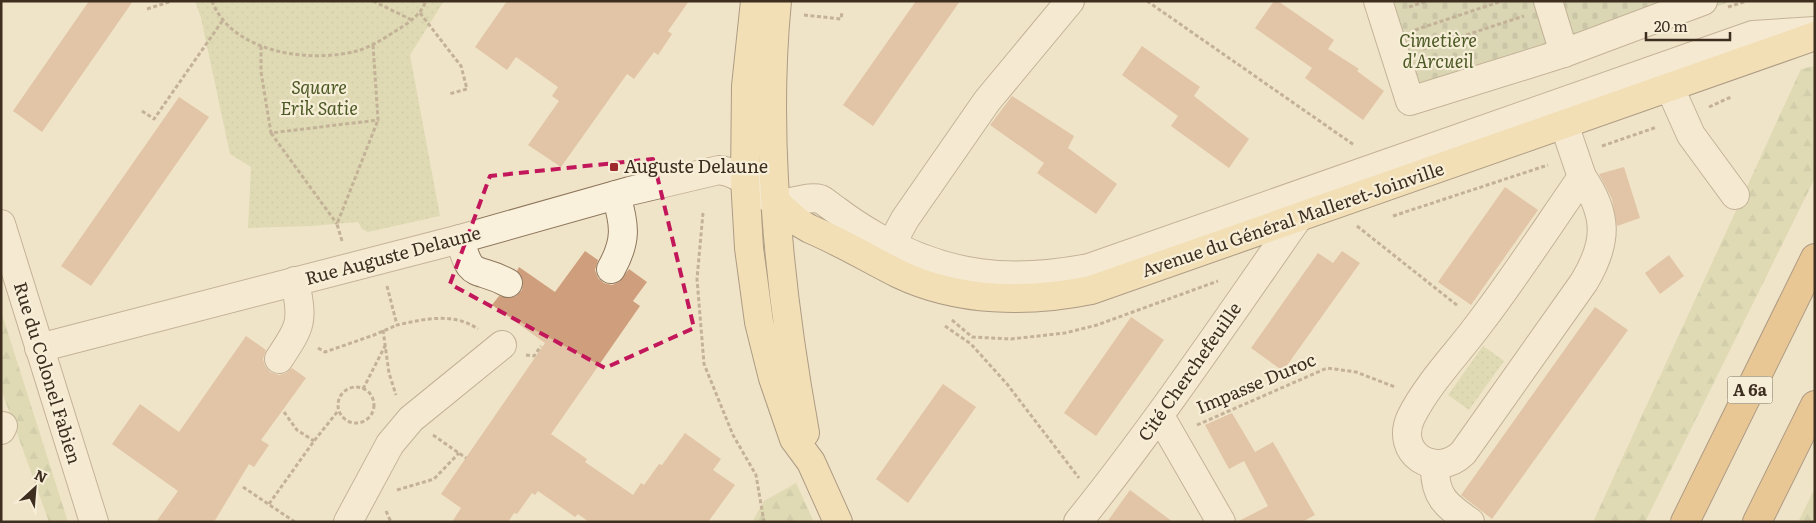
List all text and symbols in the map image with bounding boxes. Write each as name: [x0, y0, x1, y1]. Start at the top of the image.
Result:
scale bar: [1646, 10, 1730, 42]
text: 20 m: [1654, 14, 1688, 37]
park label: Cimetière d'Arcueil: [1399, 26, 1477, 74]
park label: Square Erik Satie: [280, 73, 358, 121]
place label: Auguste Delaune: [624, 152, 768, 179]
street label: Avenue du Général Malleret-Joinville: [1138, 154, 1447, 283]
marker: Auguste Delaune: [608, 161, 620, 173]
street label: Rue Auguste Delaune: [302, 218, 483, 291]
street label: Rue du Colonel Fabien: [8, 278, 89, 467]
street label: Cité Cherchefeuille: [1131, 296, 1247, 446]
street label: Impasse Duroc: [1191, 345, 1319, 420]
road number: A 6a: [1728, 376, 1772, 404]
north arrow: [10, 463, 60, 513]
text: N: [31, 464, 51, 487]

